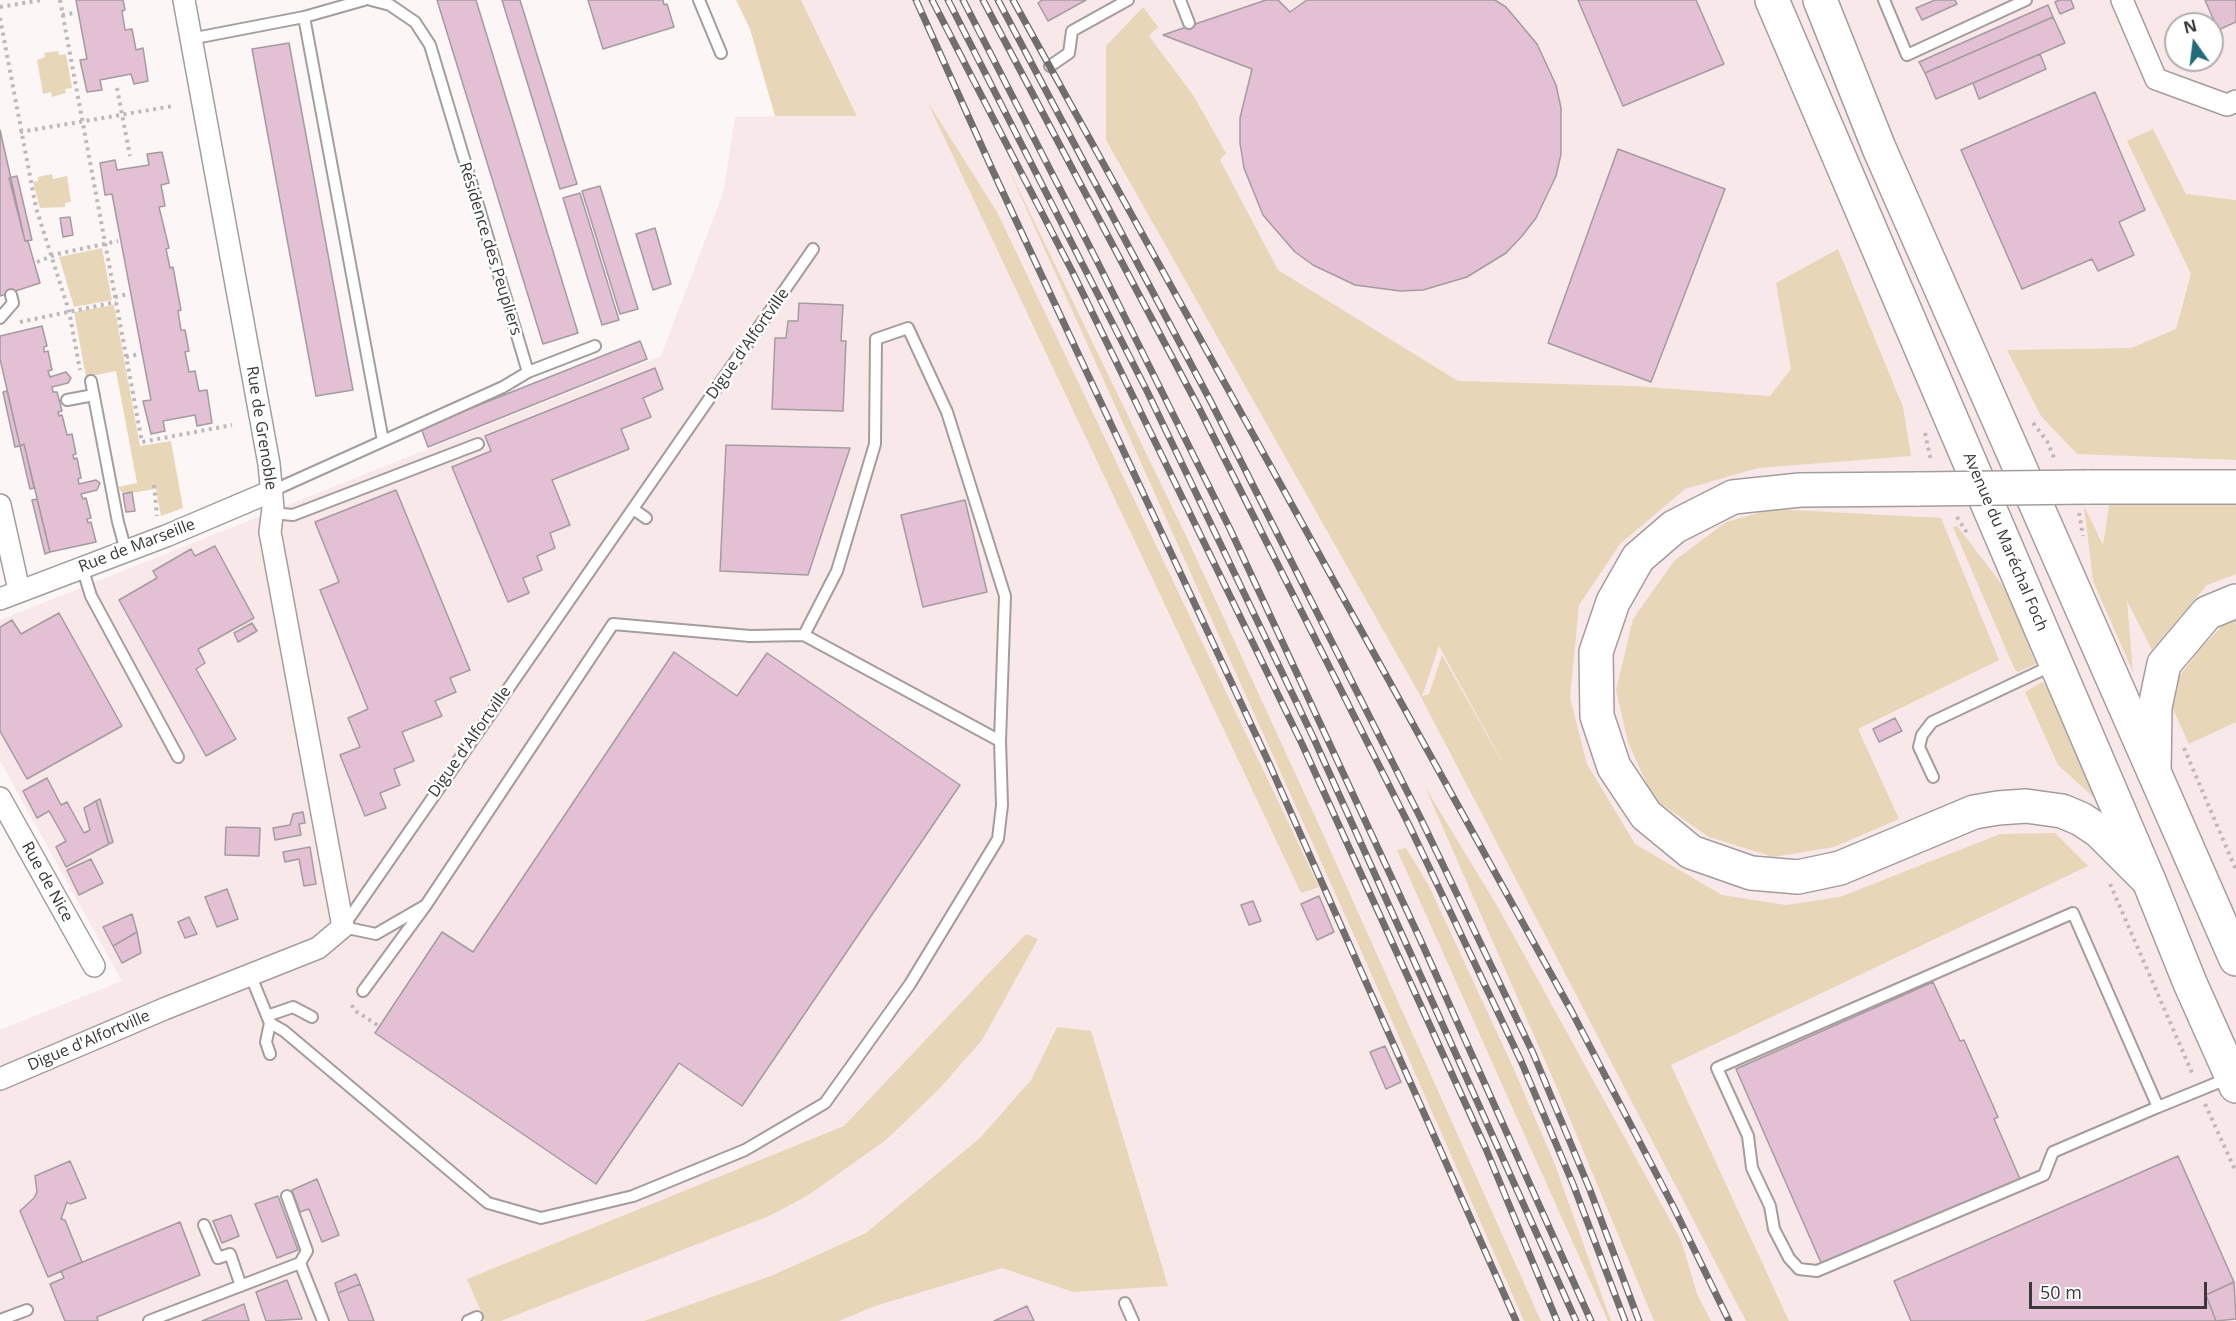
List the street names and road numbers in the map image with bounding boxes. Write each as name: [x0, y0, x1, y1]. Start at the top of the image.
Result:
street label: Résidence des Peupliers: [455, 160, 525, 338]
street label: Digue d'Alfortville: [703, 285, 793, 403]
street label: Rue de Grenoble: [242, 365, 280, 491]
street label: Avenue du Maréchal Foch: [1959, 450, 2051, 634]
street label: Rue de Marseille: [76, 515, 198, 577]
street label: Digue d'Alfortville: [425, 683, 515, 801]
street label: Rue de Nice: [17, 839, 77, 925]
street label: Digue d'Alfortville: [25, 1007, 153, 1075]

